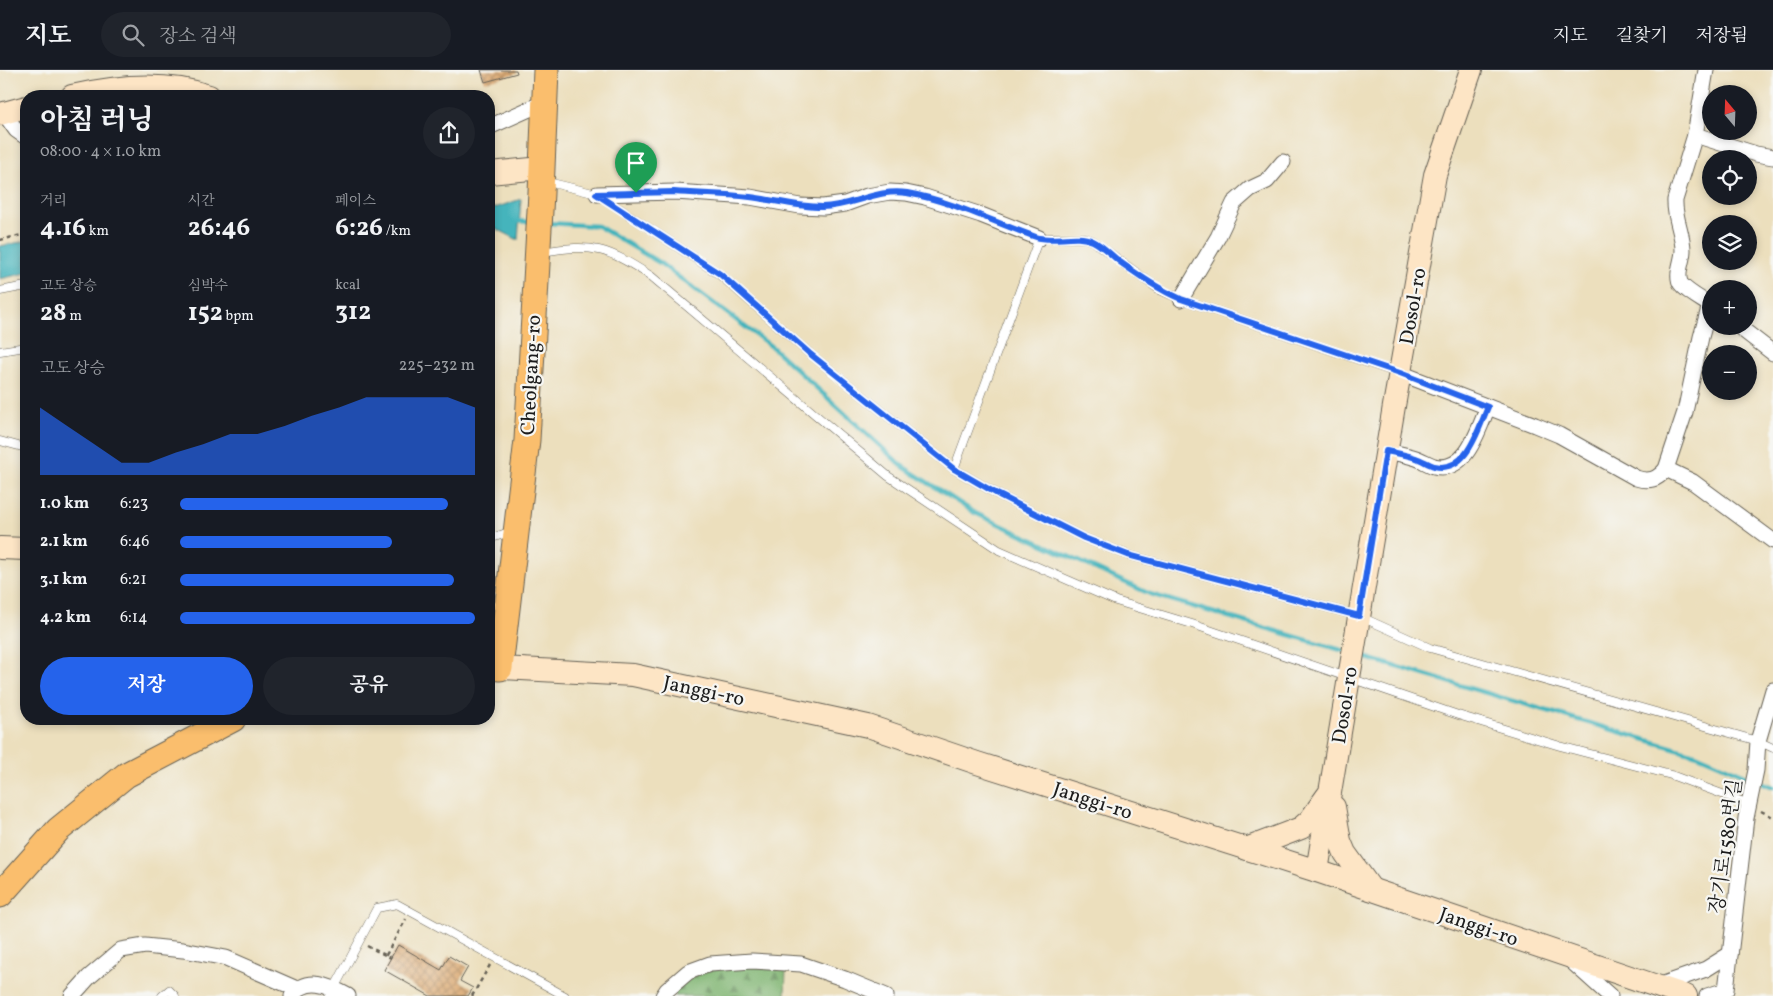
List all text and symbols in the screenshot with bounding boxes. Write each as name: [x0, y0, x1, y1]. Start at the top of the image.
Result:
search box: [101, 12, 451, 57]
text: 지도: [25, 20, 71, 54]
icon: search: [119, 21, 147, 49]
text: 장소 검색: [159, 24, 237, 50]
text: 지도: [1553, 24, 1588, 49]
text: 길찾기: [1616, 24, 1668, 49]
text: 저장됨: [1696, 24, 1748, 49]
north arrow: [1702, 85, 1758, 140]
map controls: [1702, 85, 1757, 400]
text: 아침 러닝: [40, 102, 154, 141]
button: share: [423, 107, 475, 159]
text: 08:00 · 4 × 1.0 km: [40, 141, 161, 163]
pin: [615, 142, 657, 193]
icon: arrive: [622, 149, 650, 177]
button: locate: [1702, 150, 1757, 205]
text: 거리: [40, 192, 67, 211]
text: 시간: [188, 192, 215, 211]
text: 페이스: [335, 192, 376, 211]
text: 4.16: [40, 211, 86, 246]
text: 26:46: [188, 211, 250, 246]
text: 6:26: [335, 211, 383, 246]
button: layers: [1702, 215, 1757, 270]
text: km: [86, 222, 109, 241]
text: /km: [383, 222, 411, 241]
street label: Dosol-ro: [1393, 266, 1434, 347]
text: kcal: [335, 276, 360, 295]
text: 고도 상승: [40, 277, 97, 296]
text: 심박수: [188, 277, 228, 296]
button: +: [1702, 280, 1757, 335]
text: 312: [335, 295, 371, 330]
text: 28: [40, 296, 67, 331]
text: 152: [188, 296, 223, 331]
text: m: [67, 307, 82, 326]
text: bpm: [223, 307, 254, 326]
street label: Cheolgang-ro: [515, 314, 549, 436]
button: −: [1702, 345, 1757, 400]
text: 225–232 m: [399, 355, 475, 377]
text: 고도 상승: [40, 358, 105, 380]
text: 1.0 km: [40, 493, 89, 515]
text: 6:23: [120, 493, 148, 515]
text: 2.1 km: [40, 531, 88, 553]
text: 6:46: [120, 531, 149, 553]
text: 3.1 km: [40, 569, 88, 591]
text: 6:21: [120, 569, 147, 591]
text: 4.2 km: [40, 607, 91, 629]
text: 6:14: [120, 607, 148, 629]
button: 저장: [40, 657, 253, 715]
button: 공유: [263, 657, 475, 715]
street label: Dosol-ro: [1326, 665, 1366, 746]
street label: Janggi-ro: [660, 670, 747, 714]
street label: Janggi-ro: [1049, 776, 1136, 828]
street label: 장기로1580번길: [1704, 777, 1750, 916]
street label: Janggi-ro: [1435, 901, 1522, 955]

